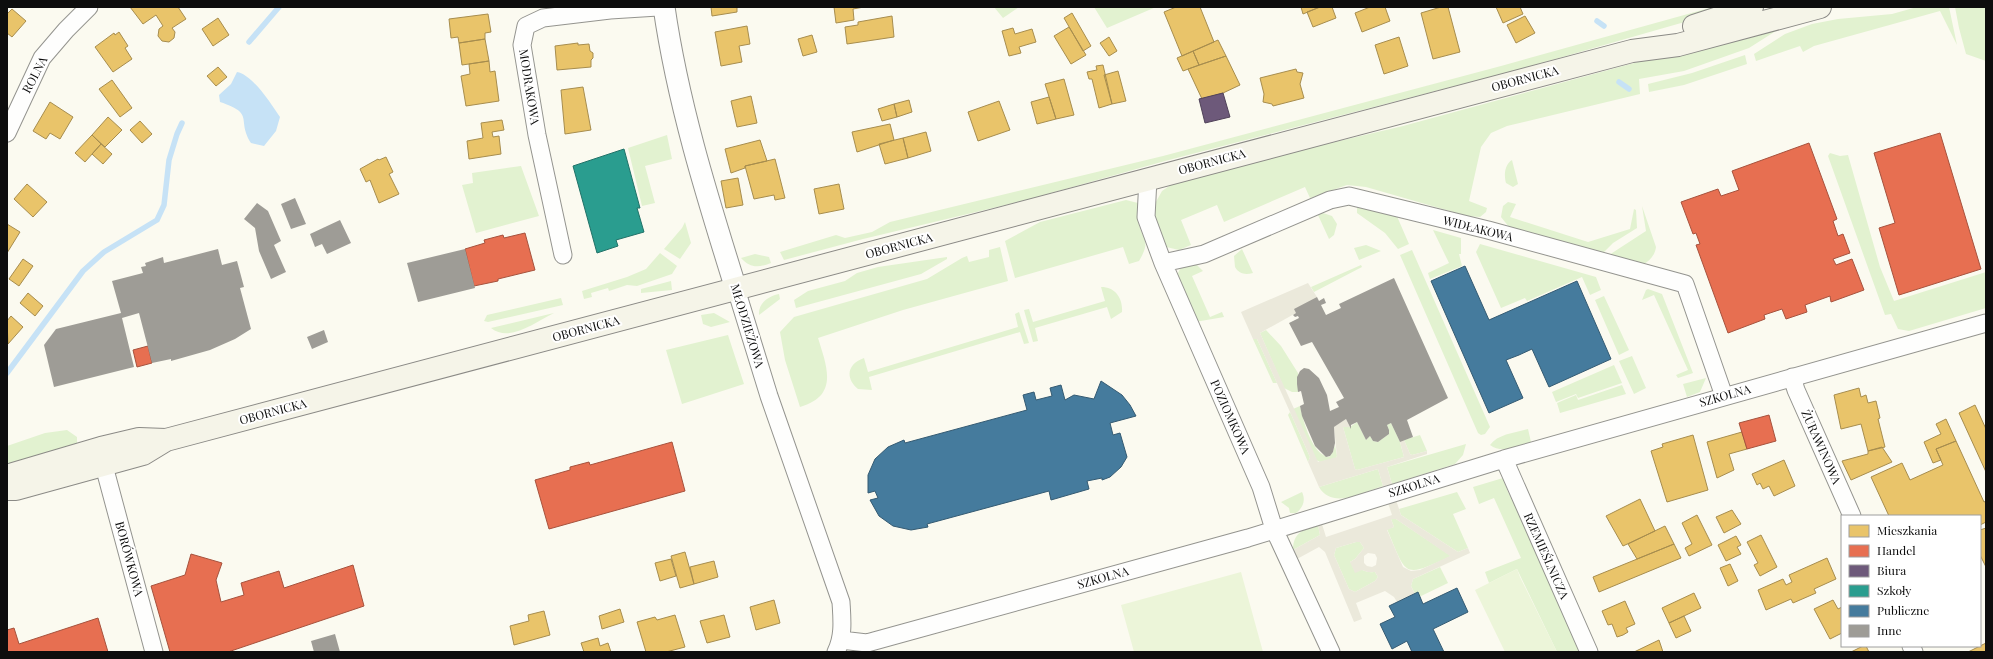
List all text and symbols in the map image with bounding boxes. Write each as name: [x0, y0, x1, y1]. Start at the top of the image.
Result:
street label: MODRAKOWA: [516, 48, 544, 126]
street label: ROLNA: [18, 53, 51, 96]
street label: OBORNICKA: [1489, 61, 1561, 95]
street label: OBORNICKA: [1176, 144, 1248, 178]
street label: WIDŁAKOWA: [1441, 211, 1515, 245]
street label: OBORNICKA: [863, 228, 935, 262]
street label: MŁODZIEŻOWA: [728, 282, 768, 370]
street label: OBORNICKA: [550, 311, 622, 345]
street label: POZIOMKOWA: [1207, 377, 1255, 457]
street label: SZKOLNA: [1697, 380, 1753, 410]
street label: OBORNICKA: [237, 394, 309, 428]
street label: ŻURAWINOWA: [1798, 407, 1846, 487]
street label: SZKOLNA: [1386, 470, 1442, 500]
street label: RZEMIEŚLNICZA: [1521, 510, 1573, 602]
legend: [1841, 515, 1981, 647]
street label: BORÓWKOWA: [112, 519, 148, 599]
text: Mieszkania: [1877, 522, 1937, 538]
text: Handel: [1877, 542, 1916, 558]
street label: SZKOLNA: [1075, 562, 1131, 592]
text: Biura: [1877, 562, 1906, 578]
text: Szkoły: [1877, 582, 1911, 598]
text: Publiczne: [1877, 602, 1929, 618]
text: Inne: [1877, 622, 1901, 638]

